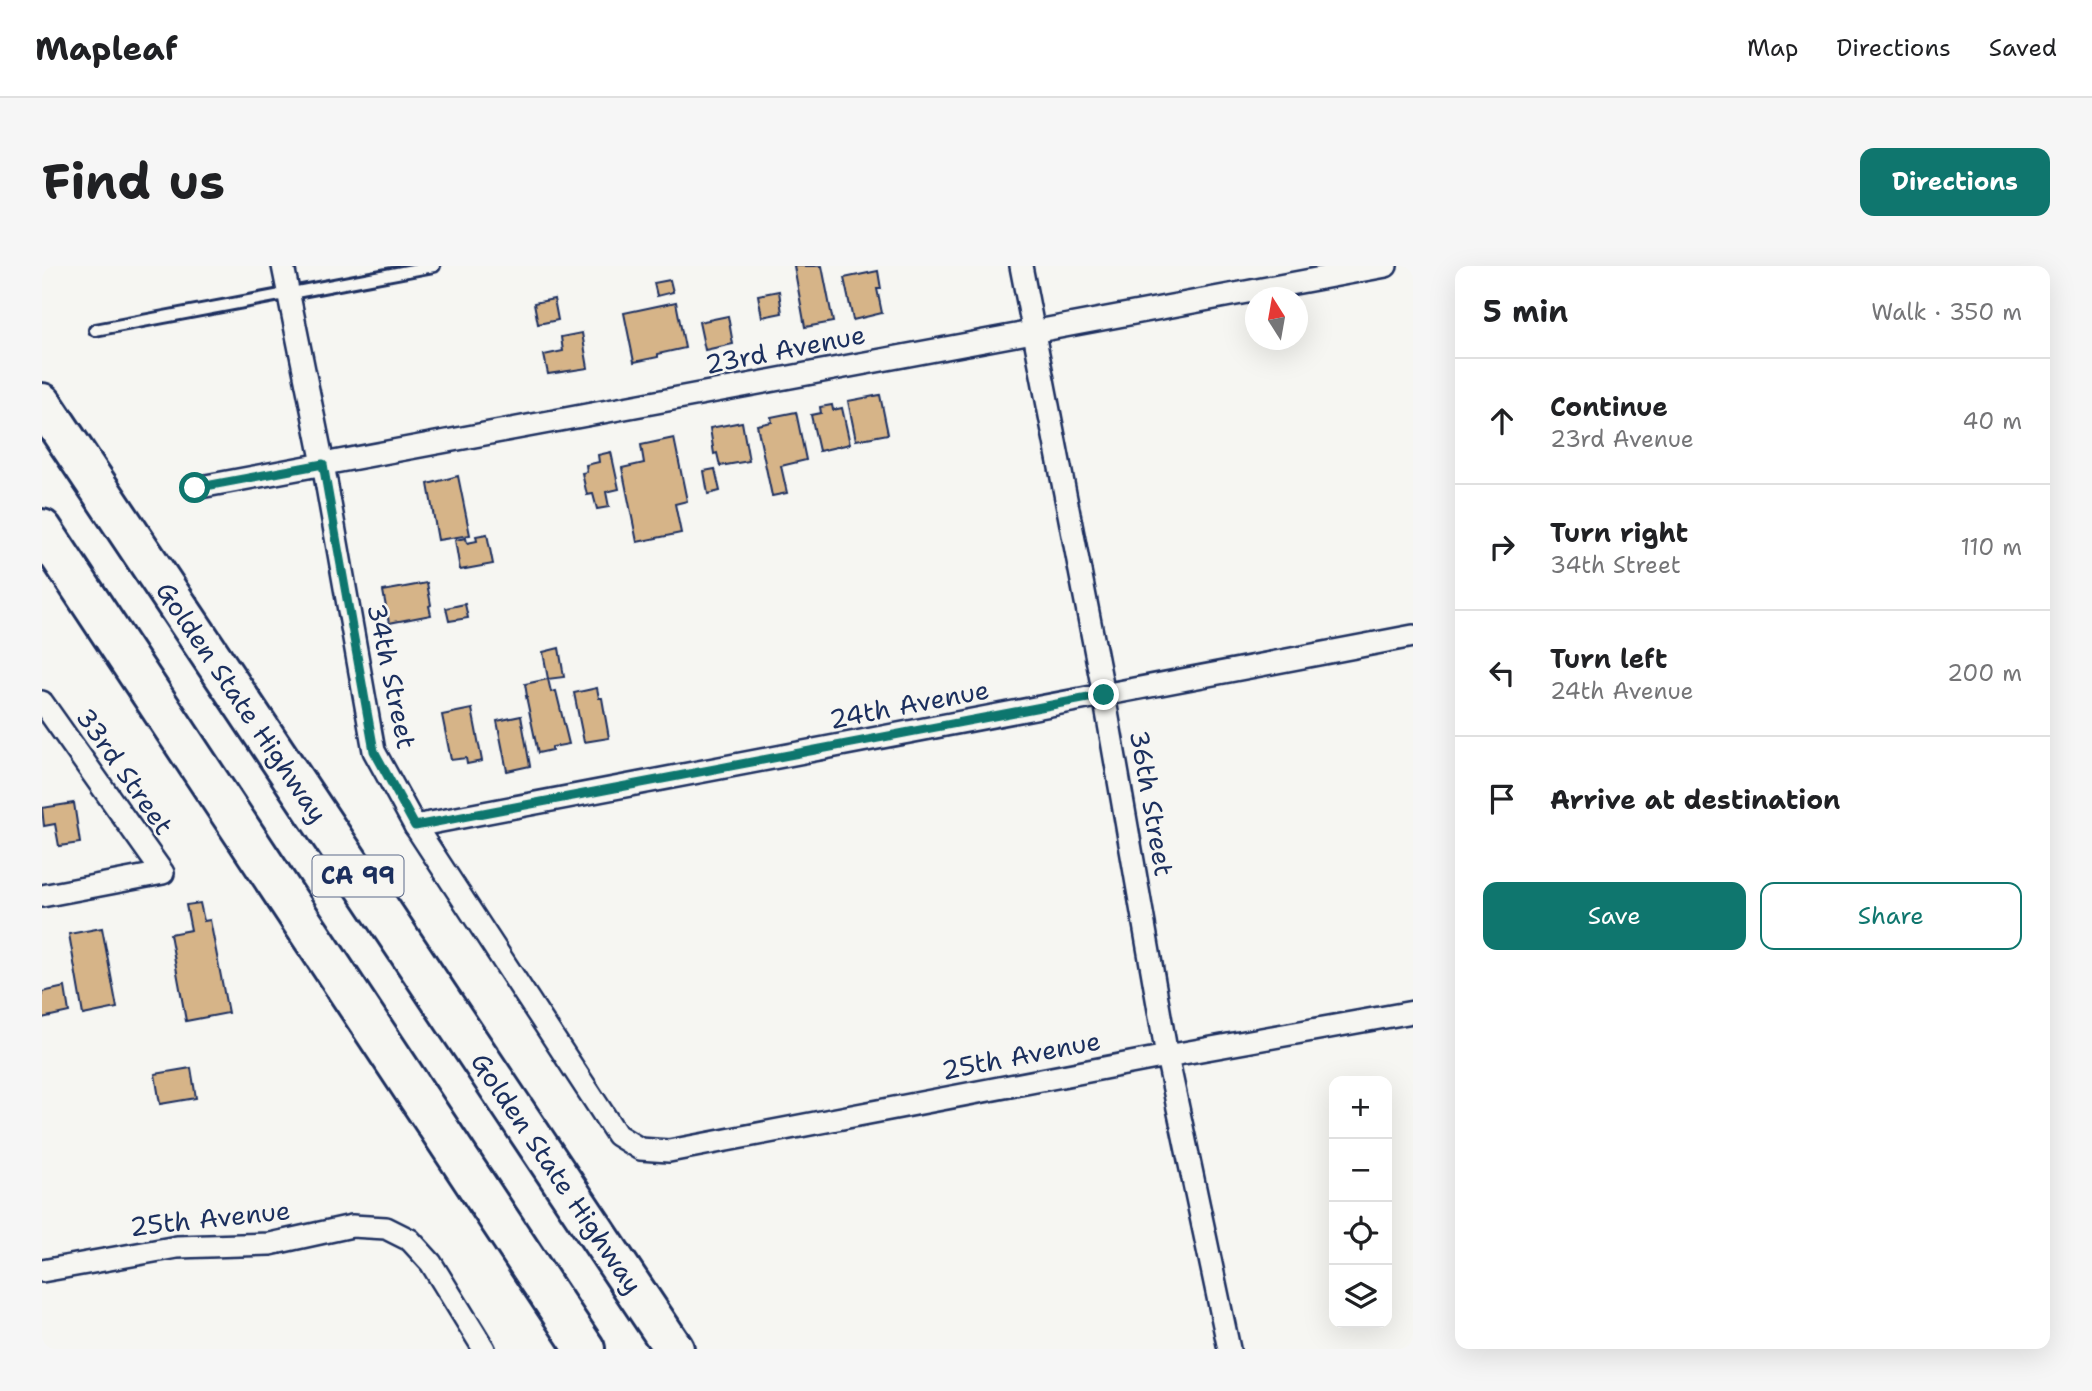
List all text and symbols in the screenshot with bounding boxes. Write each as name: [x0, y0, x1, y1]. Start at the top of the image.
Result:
text: Mapleaf: [35, 26, 178, 71]
text: Map: [1747, 32, 1798, 64]
text: Directions: [1836, 32, 1951, 64]
text: Saved: [1989, 32, 2057, 64]
button: Directions: [1860, 148, 2050, 216]
text: Find us: [42, 149, 225, 215]
north arrow: [1245, 287, 1308, 350]
text: 5 min: [1483, 291, 1568, 332]
text: Walk · 350 m: [1871, 297, 2022, 327]
street label: 23rd Avenue: [702, 316, 868, 382]
text: Continue: [1550, 389, 1668, 424]
icon: ahead: [1483, 402, 1521, 440]
text: 40 m: [1962, 406, 2022, 436]
text: 23rd Avenue: [1550, 424, 1694, 454]
route start: [179, 472, 210, 503]
text: Turn right: [1550, 515, 1688, 550]
icon: right: [1483, 528, 1521, 566]
text: 110 m: [1960, 532, 2022, 562]
text: 34th Street: [1550, 550, 1681, 580]
street label: Golden State Highway: [148, 575, 336, 829]
street label: 34th Street: [360, 600, 424, 752]
text: Turn left: [1550, 641, 1667, 676]
icon: left: [1483, 654, 1521, 692]
text: 200 m: [1947, 658, 2022, 688]
street label: 24th Avenue: [826, 671, 992, 737]
text: 24th Avenue: [1550, 676, 1694, 706]
route end: [1088, 679, 1119, 710]
street label: 33rd Street: [68, 701, 182, 841]
street label: 36th Street: [1122, 727, 1182, 879]
icon: arrive: [1483, 780, 1521, 818]
text: Arrive at destination: [1550, 782, 1840, 817]
road number: CA 99: [312, 856, 404, 896]
button: Save: [1483, 882, 1746, 950]
button: Share: [1760, 882, 2022, 950]
street label: 25th Avenue: [938, 1022, 1104, 1088]
street label: Golden State Highway: [463, 1046, 651, 1300]
map controls: [1329, 1076, 1392, 1328]
button: +: [1329, 1076, 1392, 1139]
button: −: [1329, 1139, 1392, 1202]
street label: 25th Avenue: [128, 1192, 292, 1244]
button: locate: [1329, 1202, 1392, 1265]
button: layers: [1329, 1265, 1392, 1328]

